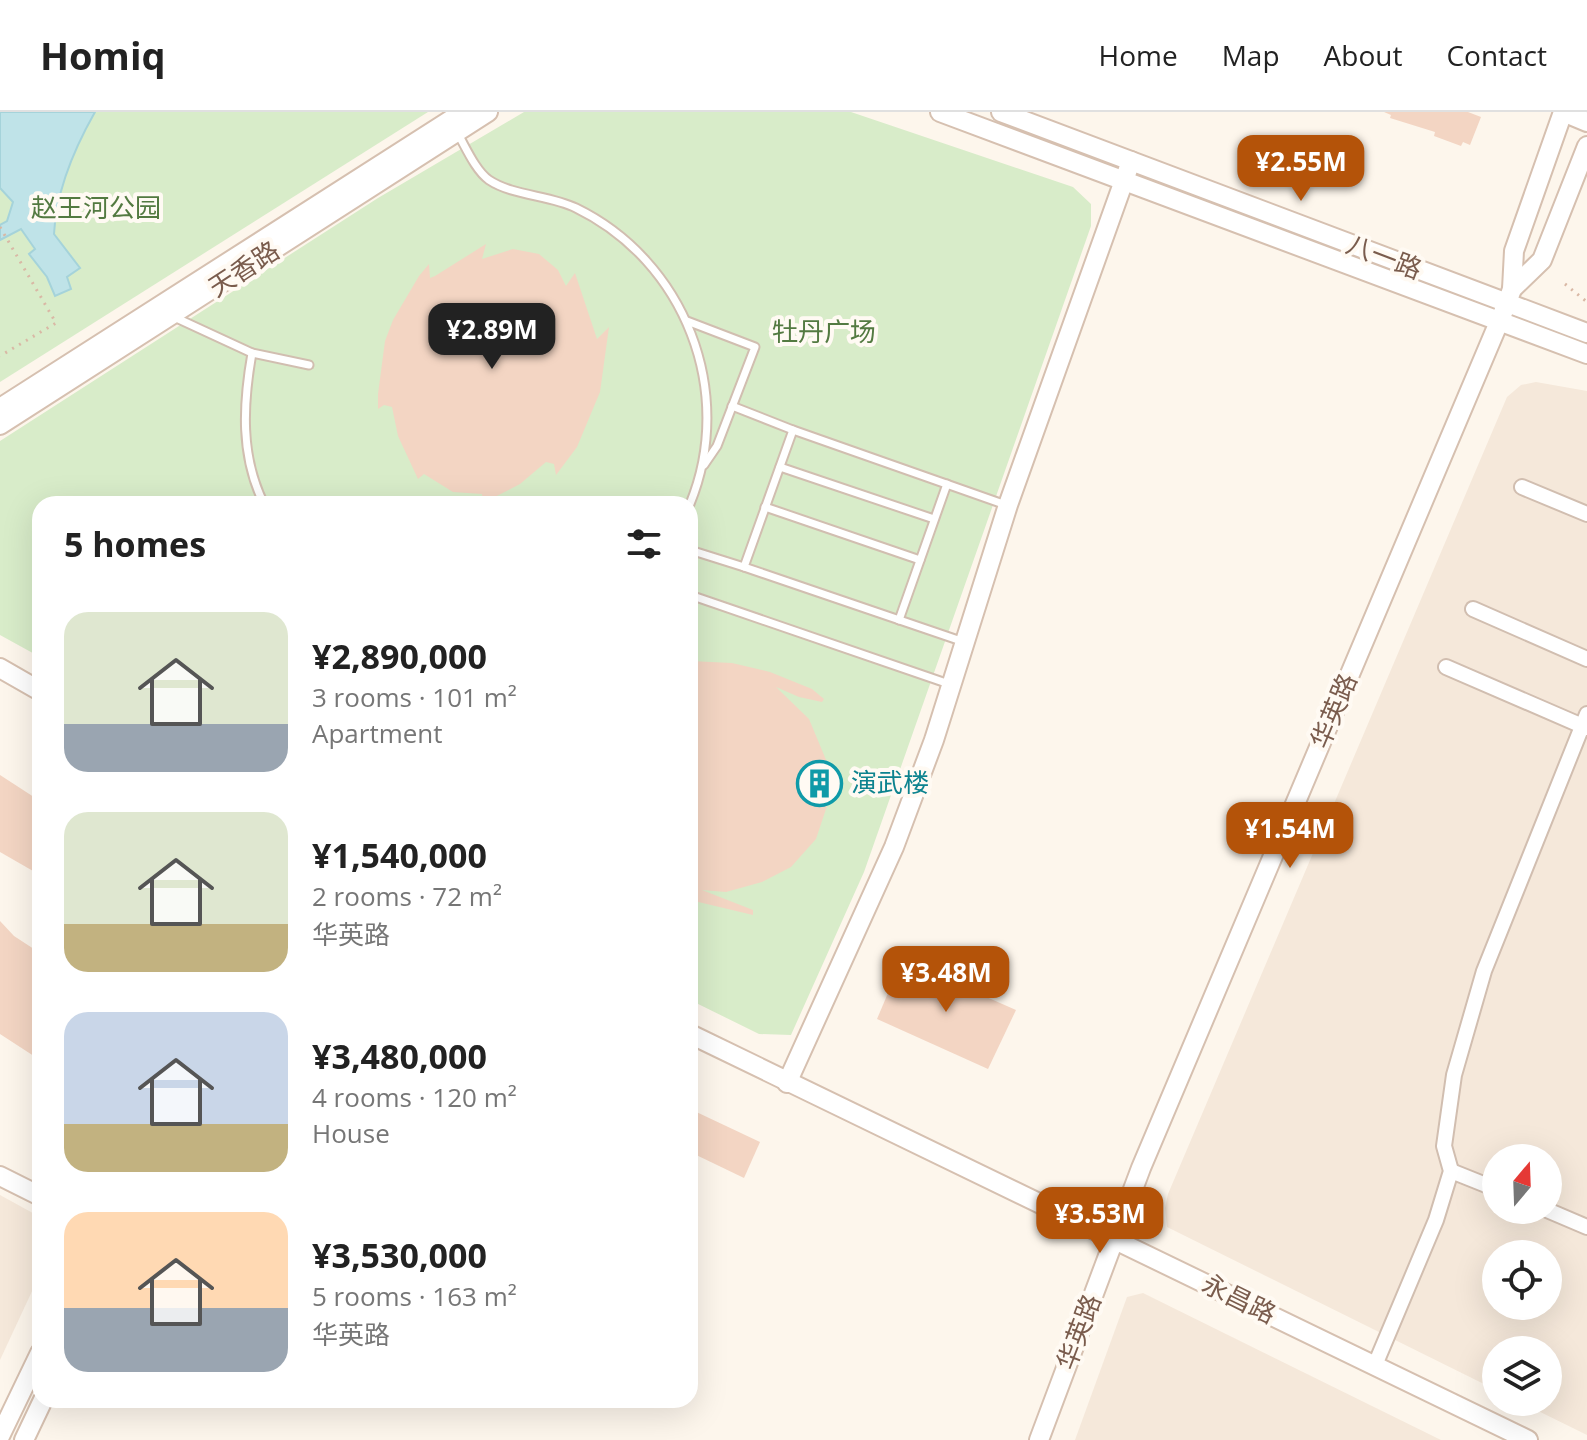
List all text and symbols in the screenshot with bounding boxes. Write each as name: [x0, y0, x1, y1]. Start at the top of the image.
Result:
text: Homiq: [40, 29, 166, 81]
text: Home: [1099, 36, 1178, 74]
text: Map: [1222, 36, 1280, 74]
text: About: [1324, 36, 1402, 74]
text: Contact: [1446, 36, 1547, 74]
pin: ¥2.55M: [1236, 135, 1366, 203]
text: ¥2.55M: [1255, 143, 1347, 179]
park label: 赵王河公园: [31, 189, 161, 225]
street label: 八一路: [1341, 225, 1427, 287]
street label: 天香路: [201, 232, 286, 305]
pin: ¥2.89M: [427, 303, 557, 371]
text: ¥2.89M: [446, 311, 538, 347]
park label: 牡丹广场: [772, 313, 876, 349]
text: 5 homes: [64, 521, 206, 567]
icon: filters: [622, 522, 666, 566]
text: ¥2,890,000: [312, 633, 487, 679]
icon: home: [128, 644, 224, 740]
street label: 华英路: [1301, 668, 1365, 754]
text: 3 rooms · 101 m²: [312, 679, 517, 715]
text: Apartment: [312, 715, 443, 751]
building icon: 演武楼: [796, 759, 844, 807]
place label: 演武楼: [851, 764, 929, 800]
pin: ¥1.54M: [1225, 802, 1355, 870]
text: ¥1.54M: [1244, 810, 1336, 846]
text: ¥1,540,000: [312, 832, 487, 878]
icon: home: [128, 844, 224, 940]
text: 2 rooms · 72 m²: [312, 878, 502, 914]
text: 华英路: [312, 916, 390, 952]
pin: ¥3.48M: [881, 946, 1011, 1014]
text: ¥3.48M: [900, 954, 992, 990]
text: ¥3,480,000: [312, 1033, 487, 1079]
icon: home: [128, 1044, 224, 1140]
text: 4 rooms · 120 m²: [312, 1079, 517, 1115]
text: House: [312, 1115, 390, 1151]
north arrow: [1482, 1144, 1562, 1224]
map controls: [1482, 1144, 1562, 1416]
pin: ¥3.53M: [1035, 1187, 1165, 1255]
text: ¥3.53M: [1054, 1195, 1146, 1231]
text: ¥3,530,000: [312, 1232, 487, 1278]
button: locate: [1482, 1240, 1562, 1320]
icon: home: [128, 1244, 224, 1340]
street label: 永昌路: [1196, 1265, 1282, 1331]
text: 5 rooms · 163 m²: [312, 1278, 517, 1314]
street label: 华英路: [1047, 1289, 1109, 1375]
text: 华英路: [312, 1316, 390, 1352]
button: layers: [1482, 1336, 1562, 1416]

